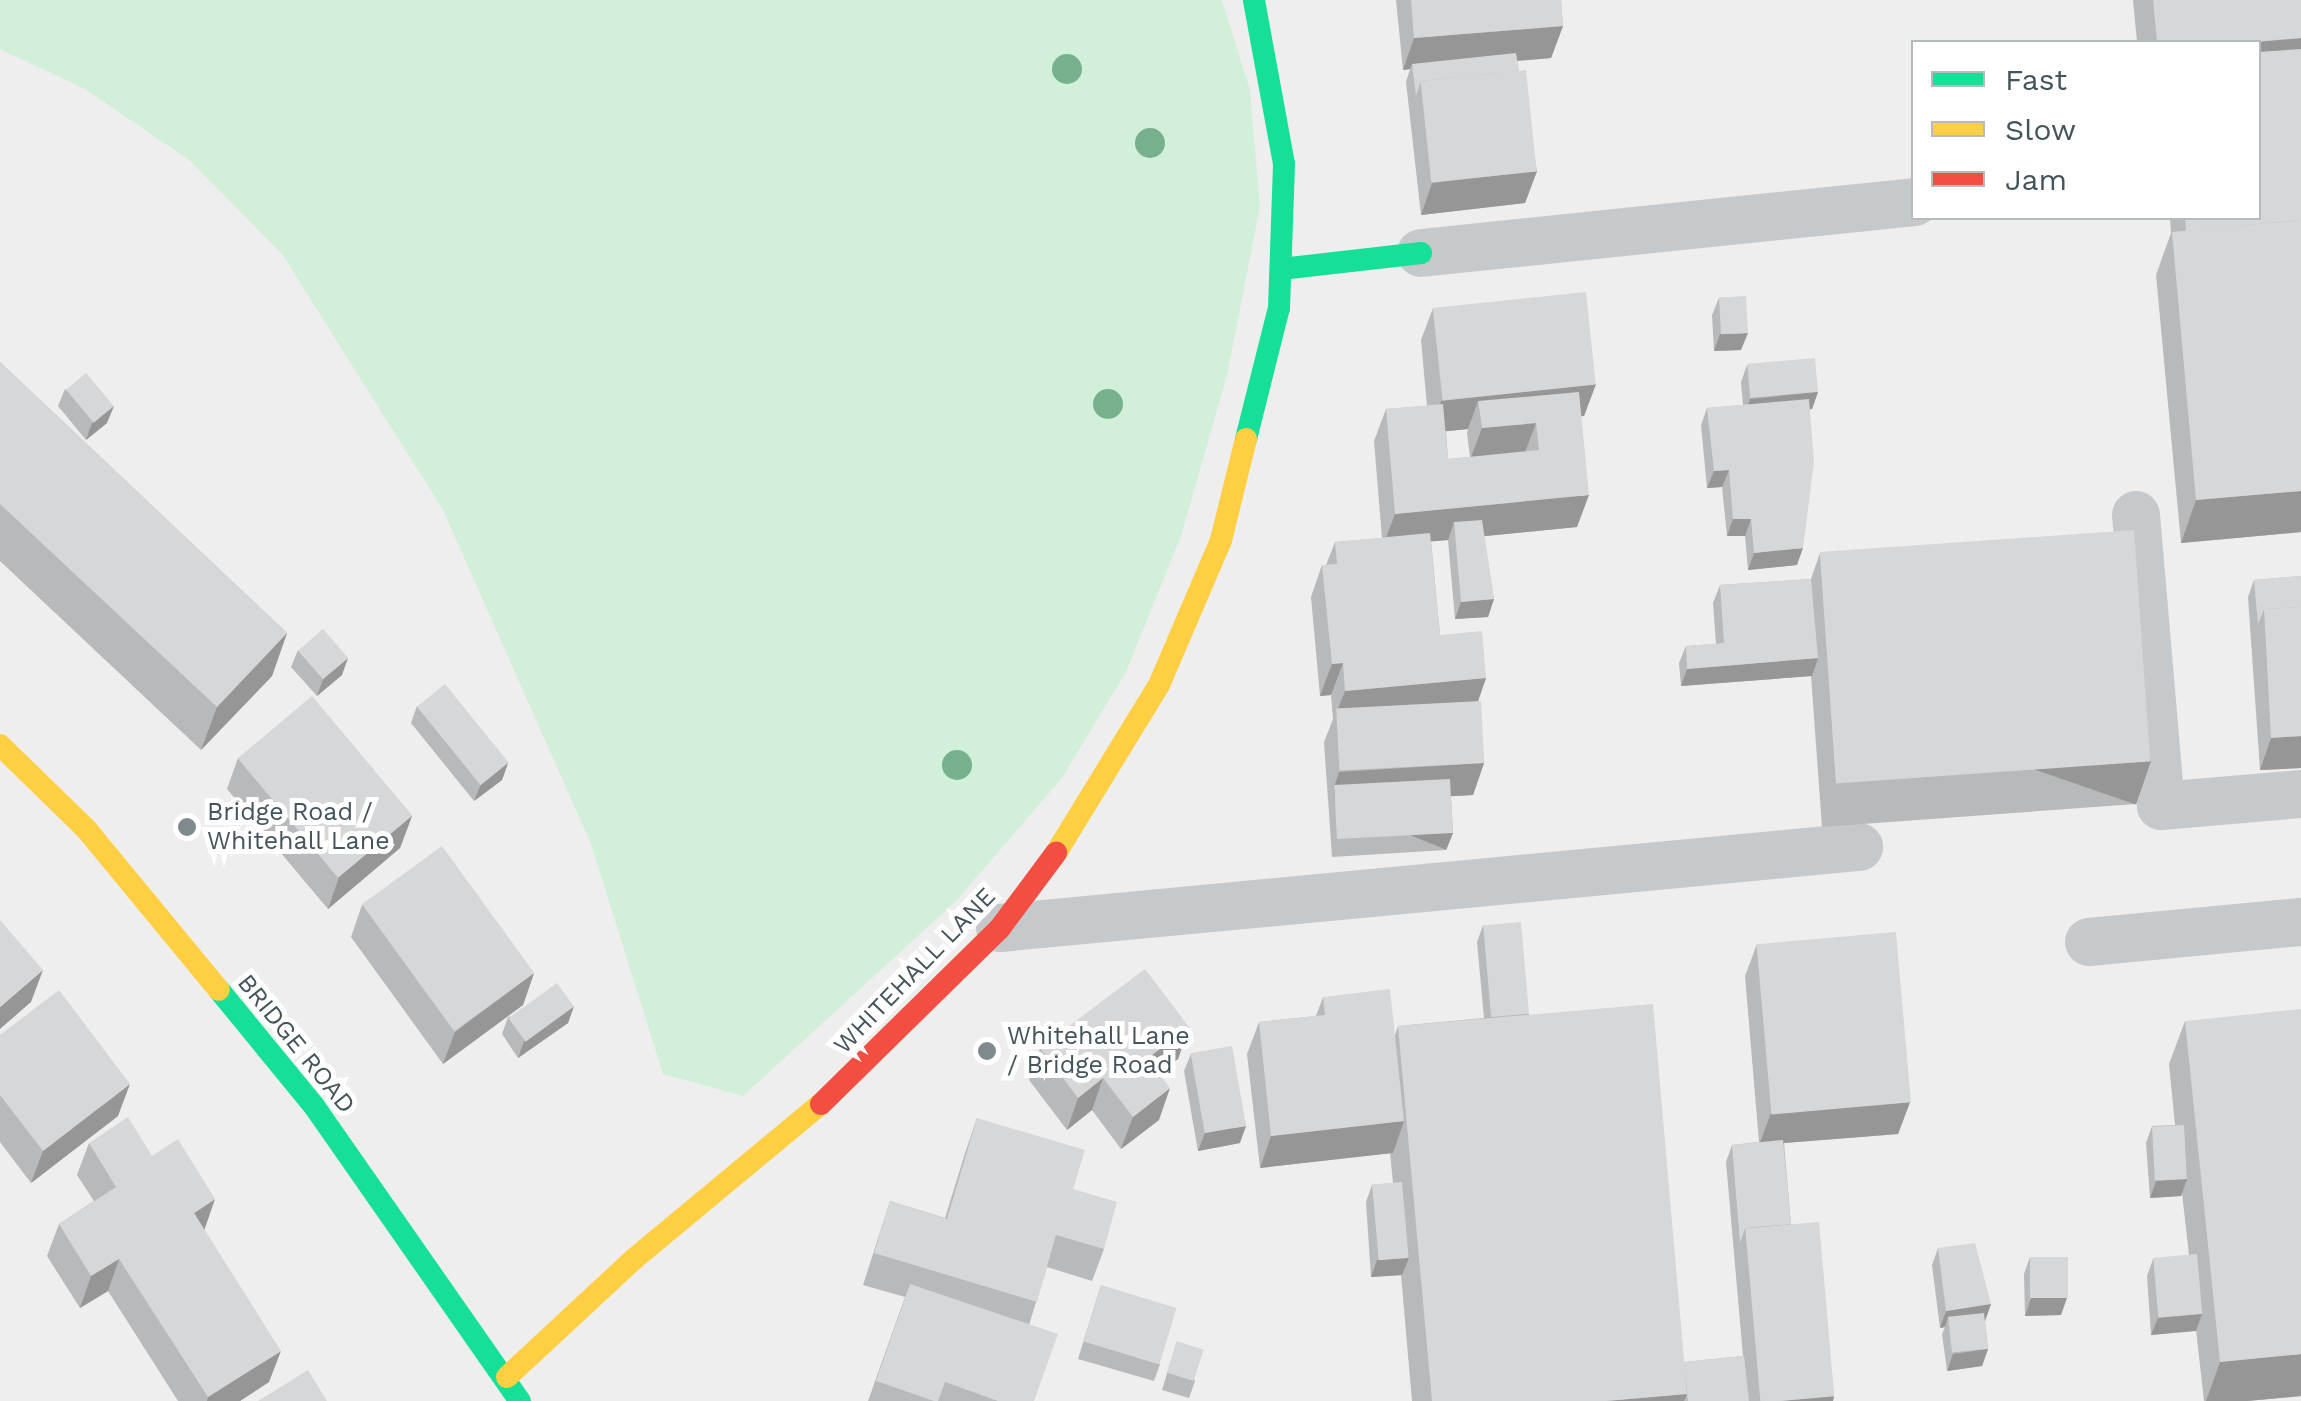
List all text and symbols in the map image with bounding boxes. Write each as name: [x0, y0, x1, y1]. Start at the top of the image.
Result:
legend: [1911, 40, 2261, 220]
text: Fast: [2005, 62, 2067, 97]
text: Slow: [2005, 112, 2076, 147]
text: Jam: [2005, 162, 2067, 197]
place label: Bridge Road / Whitehall Lane: [207, 798, 390, 857]
marker: Bridge Road / Whitehall Lane: [176, 816, 198, 838]
street label: WHITEHALL LANE: [828, 882, 1002, 1060]
street label: BRIDGE ROAD: [231, 968, 361, 1120]
place label: Whitehall Lane / Bridge Road: [1007, 1022, 1190, 1081]
marker: Whitehall Lane / Bridge Road: [976, 1040, 998, 1062]

